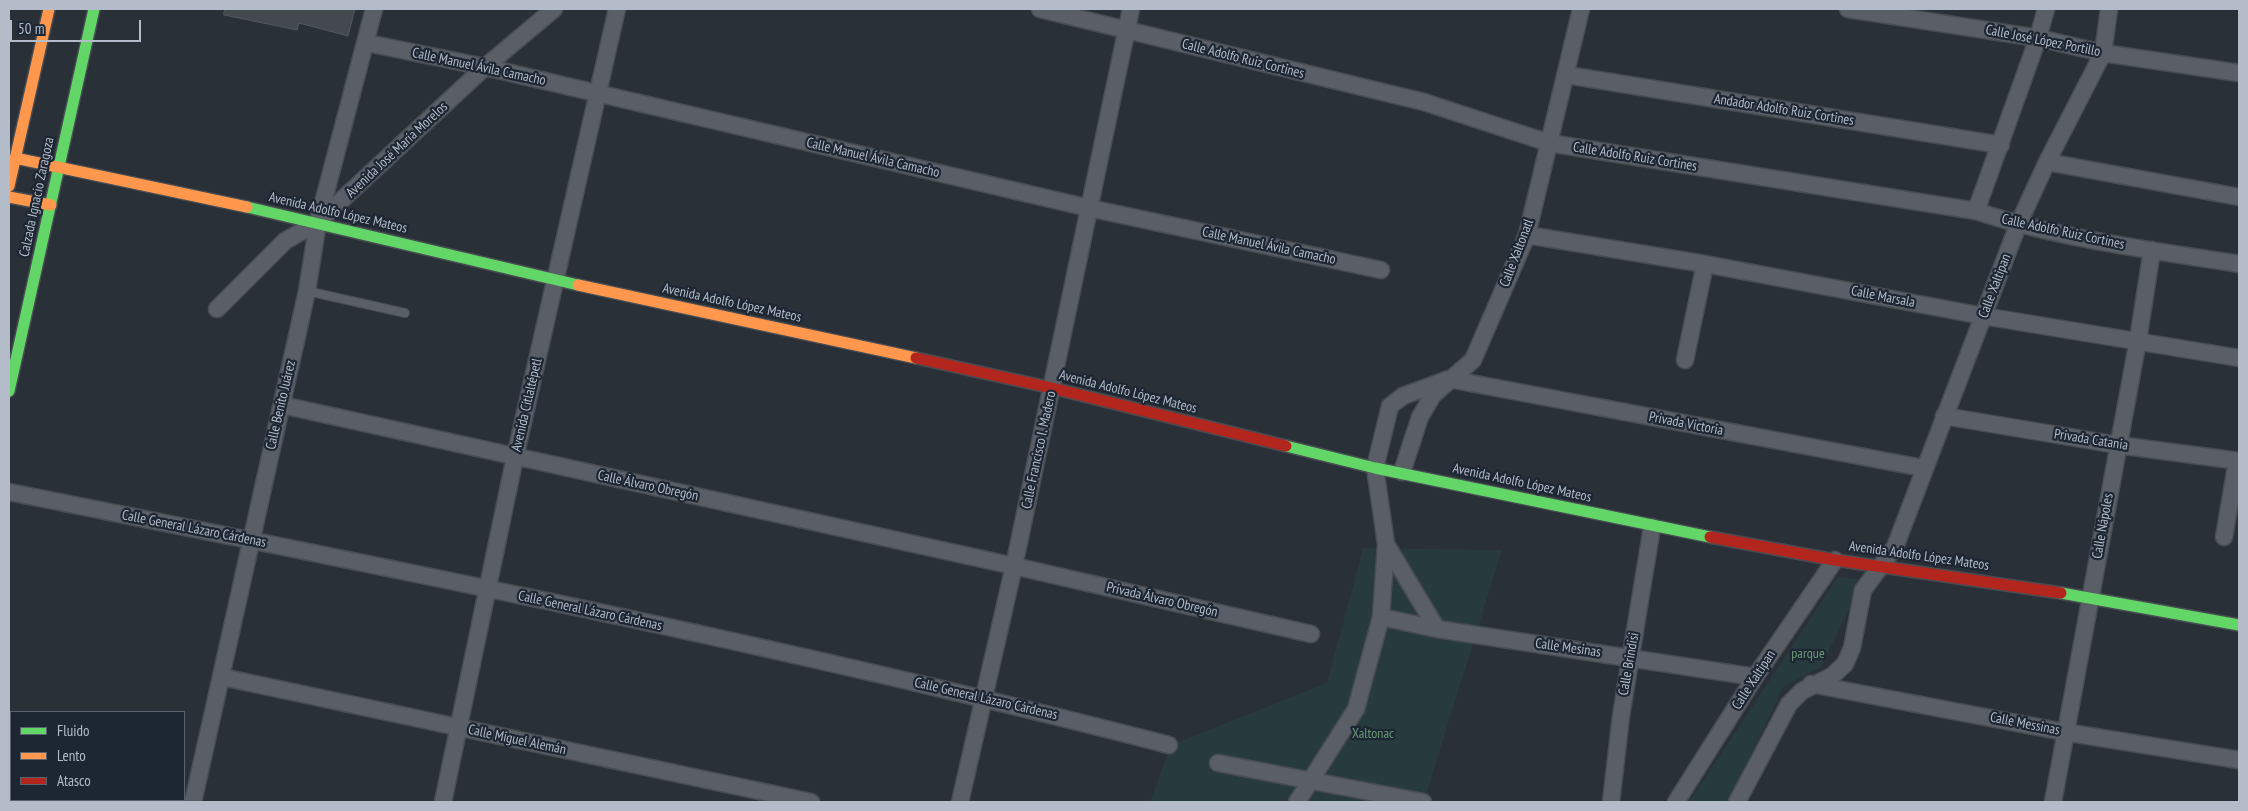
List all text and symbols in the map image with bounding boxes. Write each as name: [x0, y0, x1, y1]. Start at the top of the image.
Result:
scale bar: [12, 10, 144, 42]
text: 50 m: [18, 19, 44, 38]
street label: Calle José López Portillo: [1984, 22, 2102, 60]
street label: Calle Adolfo Ruiz Cortines: [1180, 36, 1306, 82]
street label: Calle Manuel Ávila Camacho: [411, 45, 547, 89]
street label: Andador Adolfo Ruiz Cortines: [1713, 91, 1855, 129]
street label: Avenida José María Morelos: [343, 99, 451, 201]
street label: Calle Manuel Ávila Camacho: [805, 135, 941, 181]
street label: Calzada Ignacio Zaragoza: [16, 136, 58, 258]
street label: Calle Adolfo Ruiz Cortines: [1572, 139, 1698, 175]
street label: Avenida Adolfo López Mateos: [267, 189, 409, 237]
street label: Calle Adolfo Ruiz Cortines: [2000, 211, 2126, 253]
street label: Calle Xaltonatl: [1496, 217, 1538, 289]
street label: Calle Manuel Ávila Camacho: [1201, 224, 1337, 268]
street label: Calle Xaltipan: [1975, 252, 2015, 320]
street label: Avenida Adolfo López Mateos: [661, 280, 803, 326]
street label: Calle Marsala: [1850, 283, 1916, 311]
street label: Avenida Citlaltépetl: [508, 357, 546, 453]
street label: Calle Benito Juárez: [263, 359, 299, 451]
street label: Avenida Adolfo López Mateos: [1057, 367, 1199, 417]
street label: Calle Francisco I. Madero: [1018, 390, 1060, 510]
street label: Privada Victoria: [1647, 409, 1725, 439]
street label: Privada Catania: [2053, 426, 2129, 454]
street label: Avenida Adolfo López Mateos: [1451, 460, 1593, 506]
street label: Calle Álvaro Obregón: [596, 467, 700, 505]
street label: Calle Nápoles: [2089, 492, 2117, 560]
street label: Calle General Lázaro Cárdenas: [121, 507, 267, 551]
street label: Avenida Adolfo López Mateos: [1848, 538, 1990, 574]
street label: Privada Álvaro Obregón: [1105, 579, 1219, 621]
street label: Calle General Lázaro Cárdenas: [517, 588, 663, 634]
street label: Calle Brindisi: [1615, 631, 1643, 697]
street label: Calle Mesinas: [1534, 635, 1602, 661]
park label: parque: [1791, 646, 1825, 662]
street label: Calle Xaltipan: [1729, 647, 1779, 713]
street label: Calle General Lázaro Cárdenas: [913, 674, 1059, 724]
street label: Calle Messinas: [1989, 709, 2061, 739]
legend: [10, 711, 185, 801]
text: Fluido: [57, 721, 89, 740]
street label: Calle Miguel Alemán: [466, 721, 568, 759]
park label: Xaltonac: [1352, 726, 1394, 742]
text: Lento: [57, 746, 86, 765]
text: Atasco: [57, 771, 91, 790]

